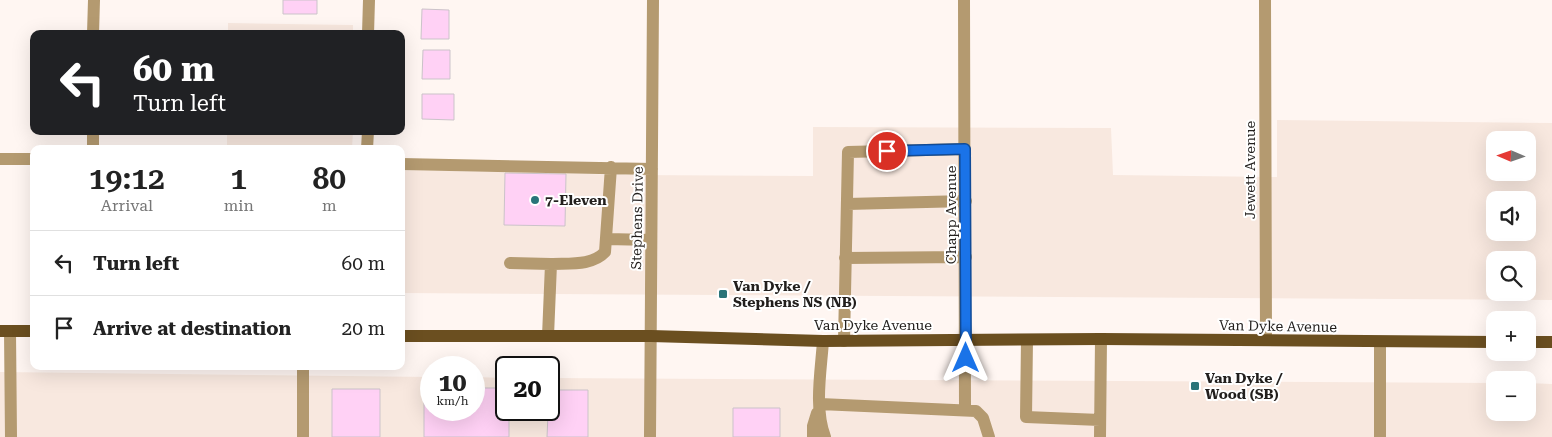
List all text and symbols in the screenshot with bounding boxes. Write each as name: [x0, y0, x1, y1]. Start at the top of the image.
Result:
text: 60 m: [133, 49, 215, 90]
icon: left: [50, 50, 115, 115]
text: Turn left: [133, 91, 226, 116]
street label: Jewett Avenue: [1242, 120, 1258, 219]
pin: [866, 130, 908, 172]
north arrow: [1486, 131, 1536, 181]
map controls: [1486, 131, 1536, 421]
icon: arrive: [873, 137, 901, 165]
text: 19:12: [89, 161, 165, 196]
text: 1: [230, 161, 247, 196]
text: 80: [313, 161, 346, 196]
street label: Chapp Avenue: [943, 165, 959, 264]
street label: Stephens Drive: [628, 166, 646, 270]
button: sound: [1486, 191, 1536, 241]
place label: 7-Eleven: [545, 192, 607, 208]
marker: 7-Eleven: [529, 194, 541, 206]
text: Arrival: [101, 196, 153, 215]
text: min: [224, 196, 254, 215]
text: m: [322, 196, 337, 215]
icon: left: [50, 249, 78, 277]
button: search: [1486, 251, 1536, 301]
text: Turn left: [93, 252, 179, 275]
text: 60 m: [342, 252, 385, 275]
place label: Van Dyke / Stephens NS (NB): [733, 278, 856, 310]
marker: Van Dyke / Stephens NS (NB): [717, 288, 729, 300]
button: +: [1486, 311, 1536, 361]
icon: arrive: [50, 314, 78, 342]
text: Arrive at destination: [93, 317, 291, 340]
text: 20 m: [342, 317, 385, 340]
street label: Van Dyke Avenue: [814, 317, 932, 333]
street label: Van Dyke Avenue: [1219, 317, 1337, 335]
position arrow: [939, 331, 991, 383]
speed limit sign: 20: [495, 356, 560, 421]
text: 10: [438, 368, 467, 397]
place label: Van Dyke / Wood (SB): [1205, 370, 1283, 402]
button: −: [1486, 371, 1536, 421]
marker: Van Dyke / Wood (SB): [1189, 380, 1201, 392]
text: km/h: [436, 394, 469, 408]

